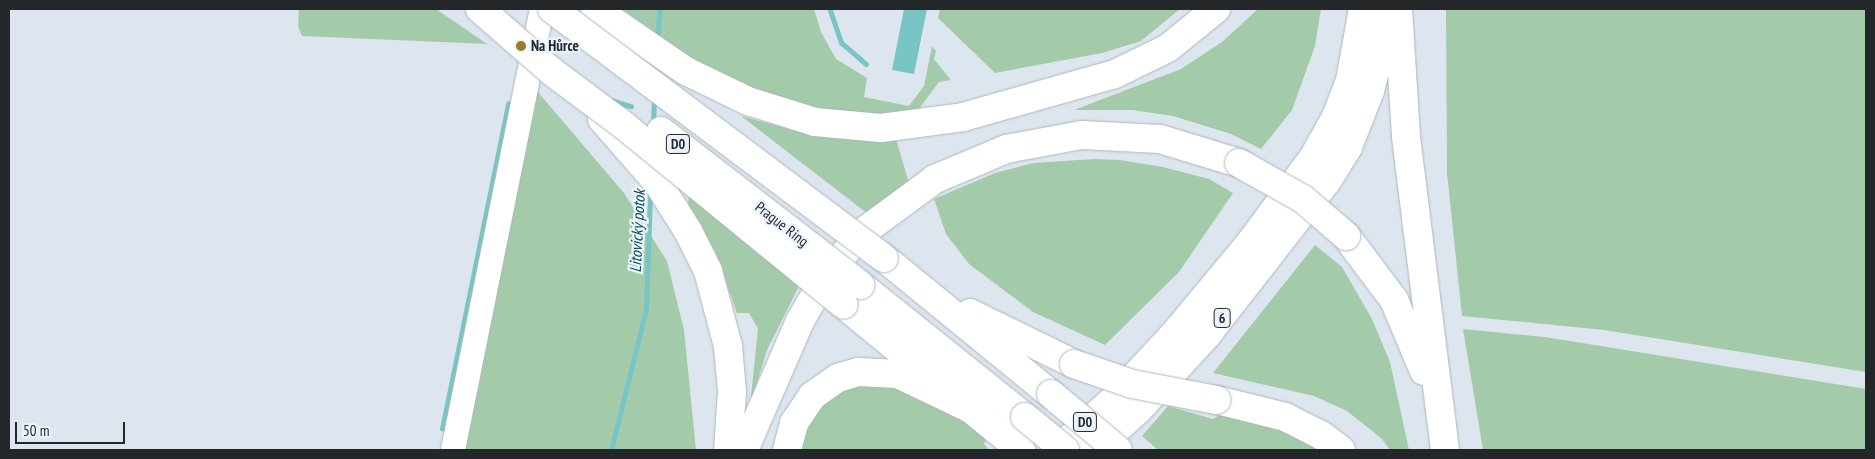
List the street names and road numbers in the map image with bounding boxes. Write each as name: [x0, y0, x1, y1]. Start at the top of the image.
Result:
road number: D0: [666, 132, 690, 156]
street label: Prague Ring: [752, 198, 812, 250]
road number: 6: [1213, 306, 1231, 330]
road number: D0: [1072, 411, 1098, 434]

